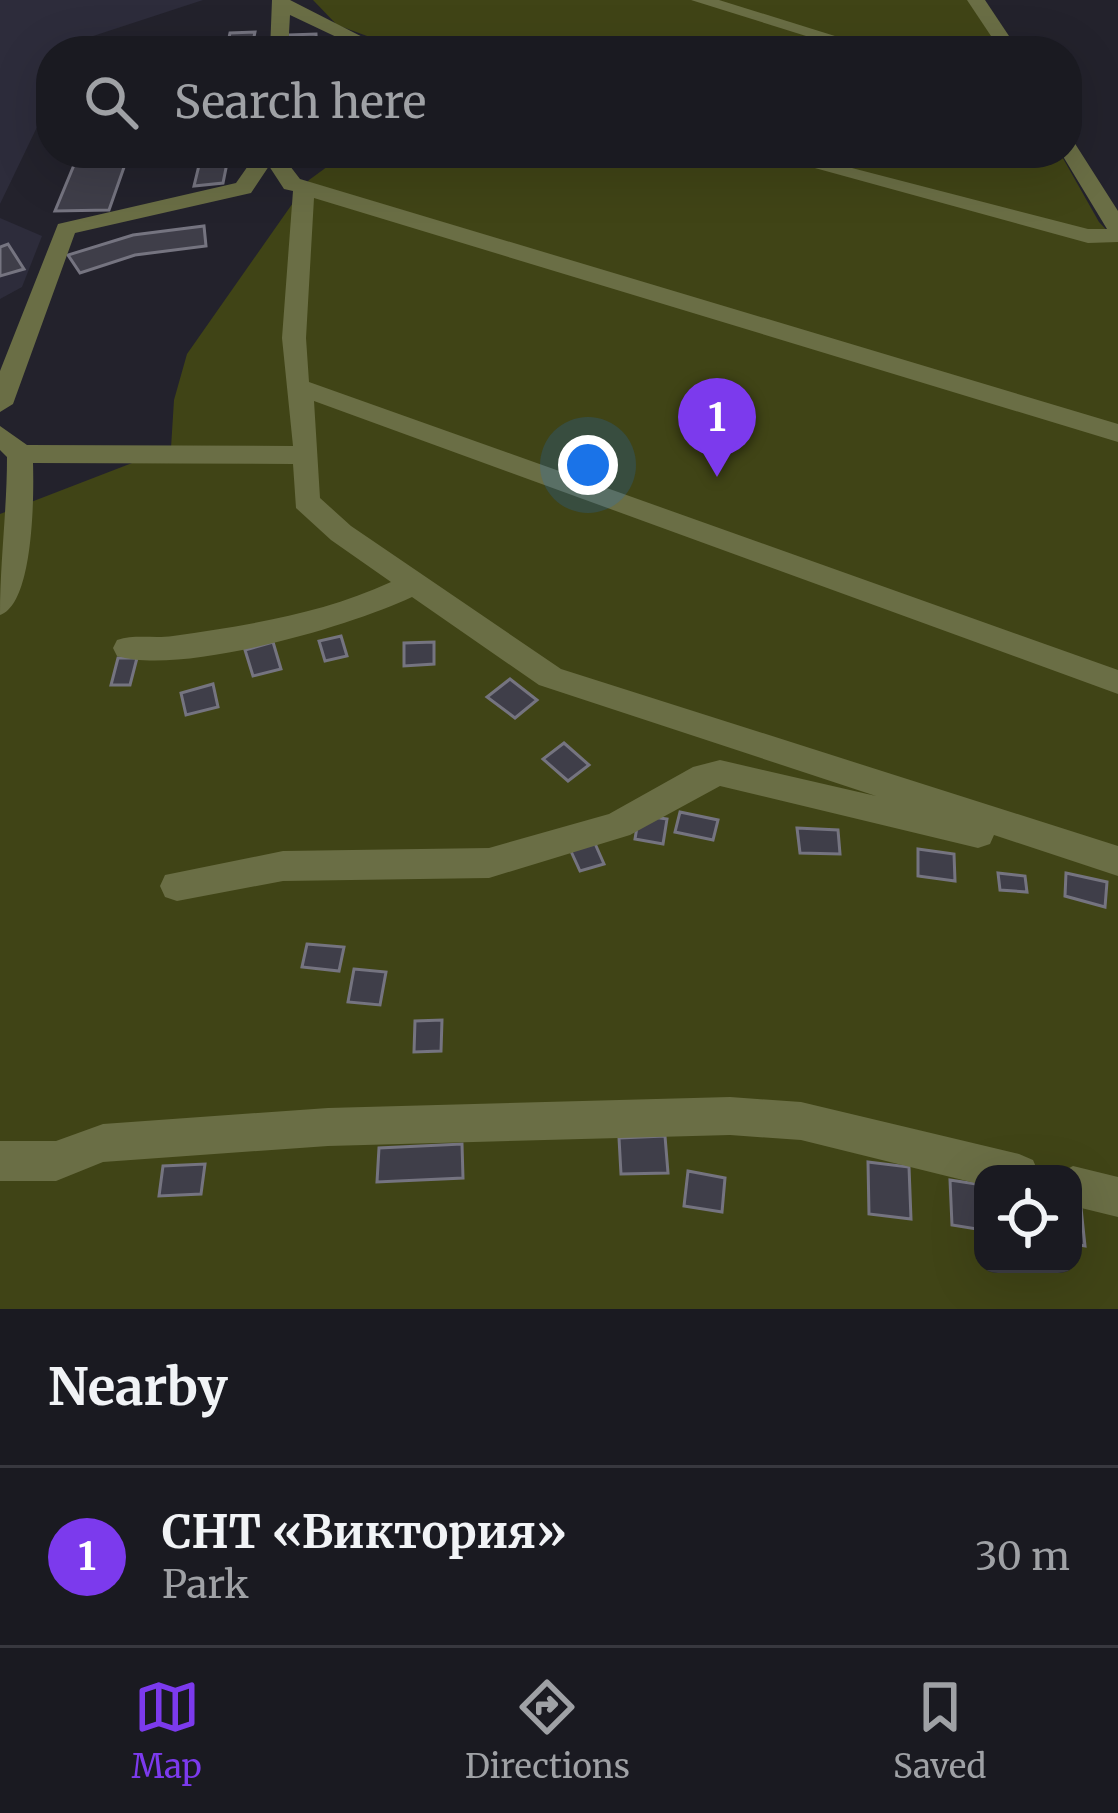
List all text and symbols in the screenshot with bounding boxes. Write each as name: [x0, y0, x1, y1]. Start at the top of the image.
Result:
search box: [36, 36, 1082, 168]
icon: search: [78, 69, 144, 135]
text: Search here: [174, 74, 426, 130]
pin: 1: [678, 378, 756, 477]
your location: [558, 435, 618, 495]
map controls: [974, 1165, 1082, 1273]
button: locate: [974, 1165, 1082, 1273]
text: Nearby: [48, 1355, 228, 1419]
text: СНТ «Виктория»: [162, 1504, 567, 1560]
text: 1: [78, 1532, 96, 1581]
text: 30 m: [975, 1532, 1070, 1581]
text: Park: [162, 1560, 249, 1609]
tab: Map: [132, 1674, 202, 1787]
tab: Directions: [465, 1674, 630, 1787]
tab: Saved: [893, 1674, 986, 1787]

